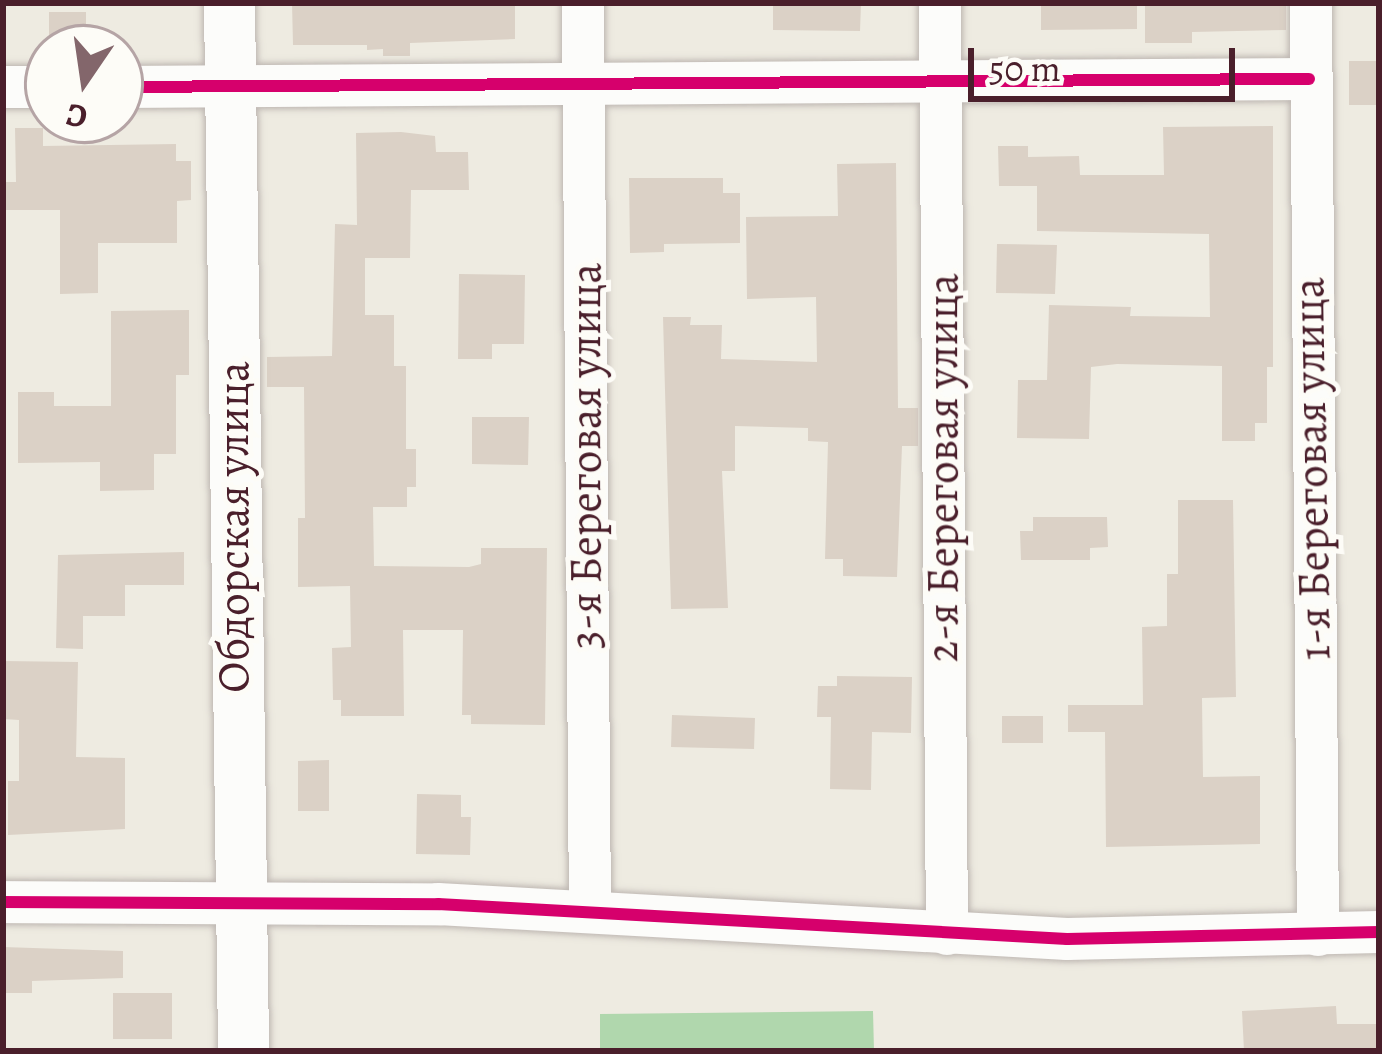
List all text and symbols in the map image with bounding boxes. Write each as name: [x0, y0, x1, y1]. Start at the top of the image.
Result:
north arrow: [24, 24, 144, 144]
scale bar: [974, 24, 1241, 98]
text: 50 m: [989, 44, 1061, 93]
text: С: [62, 92, 91, 141]
street label: 3-я Береговая улица: [559, 263, 613, 649]
street label: 2-я Береговая улица: [916, 274, 970, 662]
street label: 1-я Береговая улица: [1282, 277, 1342, 661]
street label: Обдорская улица: [207, 361, 261, 693]

